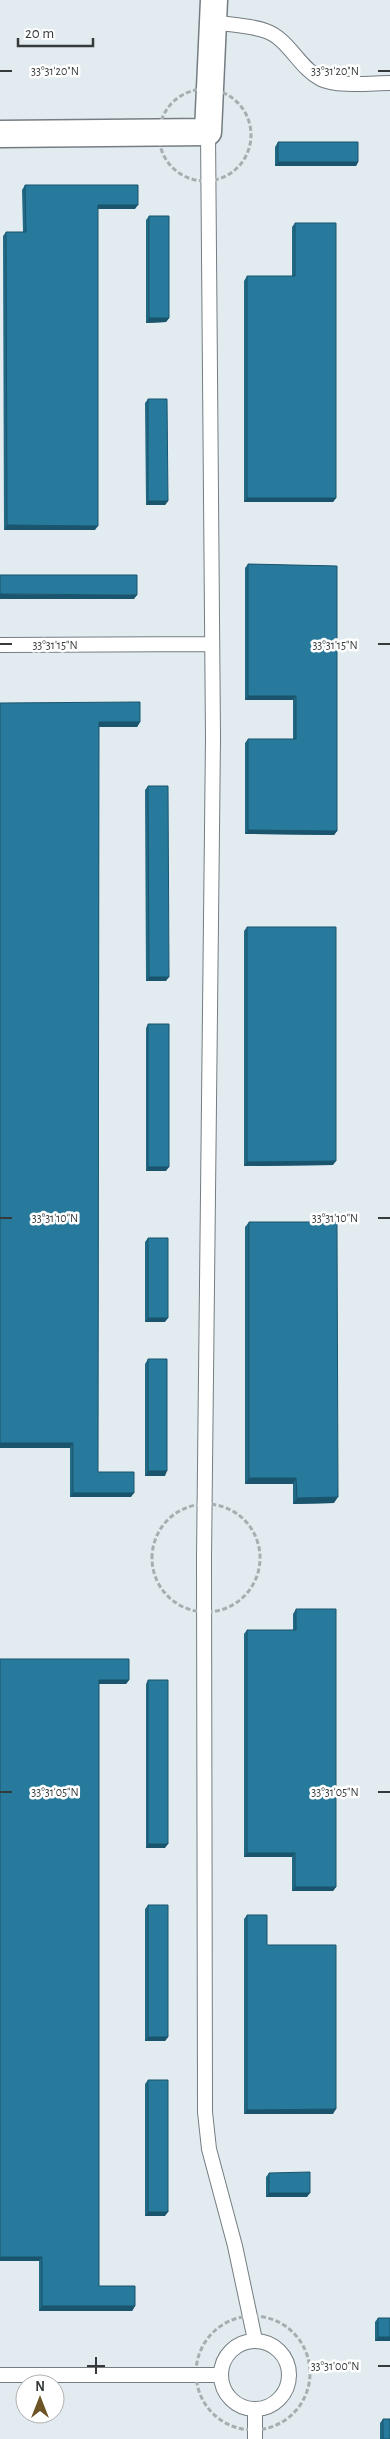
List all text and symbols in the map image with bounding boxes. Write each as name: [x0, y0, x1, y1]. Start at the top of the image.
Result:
scale bar: [18, 15, 92, 47]
text: 20 m: [25, 26, 54, 41]
text: 33°31'20"N: [31, 65, 79, 77]
text: 33°31'20"N: [311, 65, 359, 77]
text: 33°31'15"N: [32, 639, 78, 651]
text: 33°31'15"N: [312, 639, 358, 651]
text: 33°31'10"N: [32, 1212, 78, 1224]
text: 33°31'10"N: [312, 1212, 358, 1224]
text: 33°31'05"N: [31, 1786, 79, 1798]
text: 33°31'05"N: [311, 1786, 359, 1798]
text: 33°31'00"N: [311, 2360, 359, 2372]
north arrow: [15, 2374, 65, 2424]
text: N: [35, 2380, 45, 2394]

